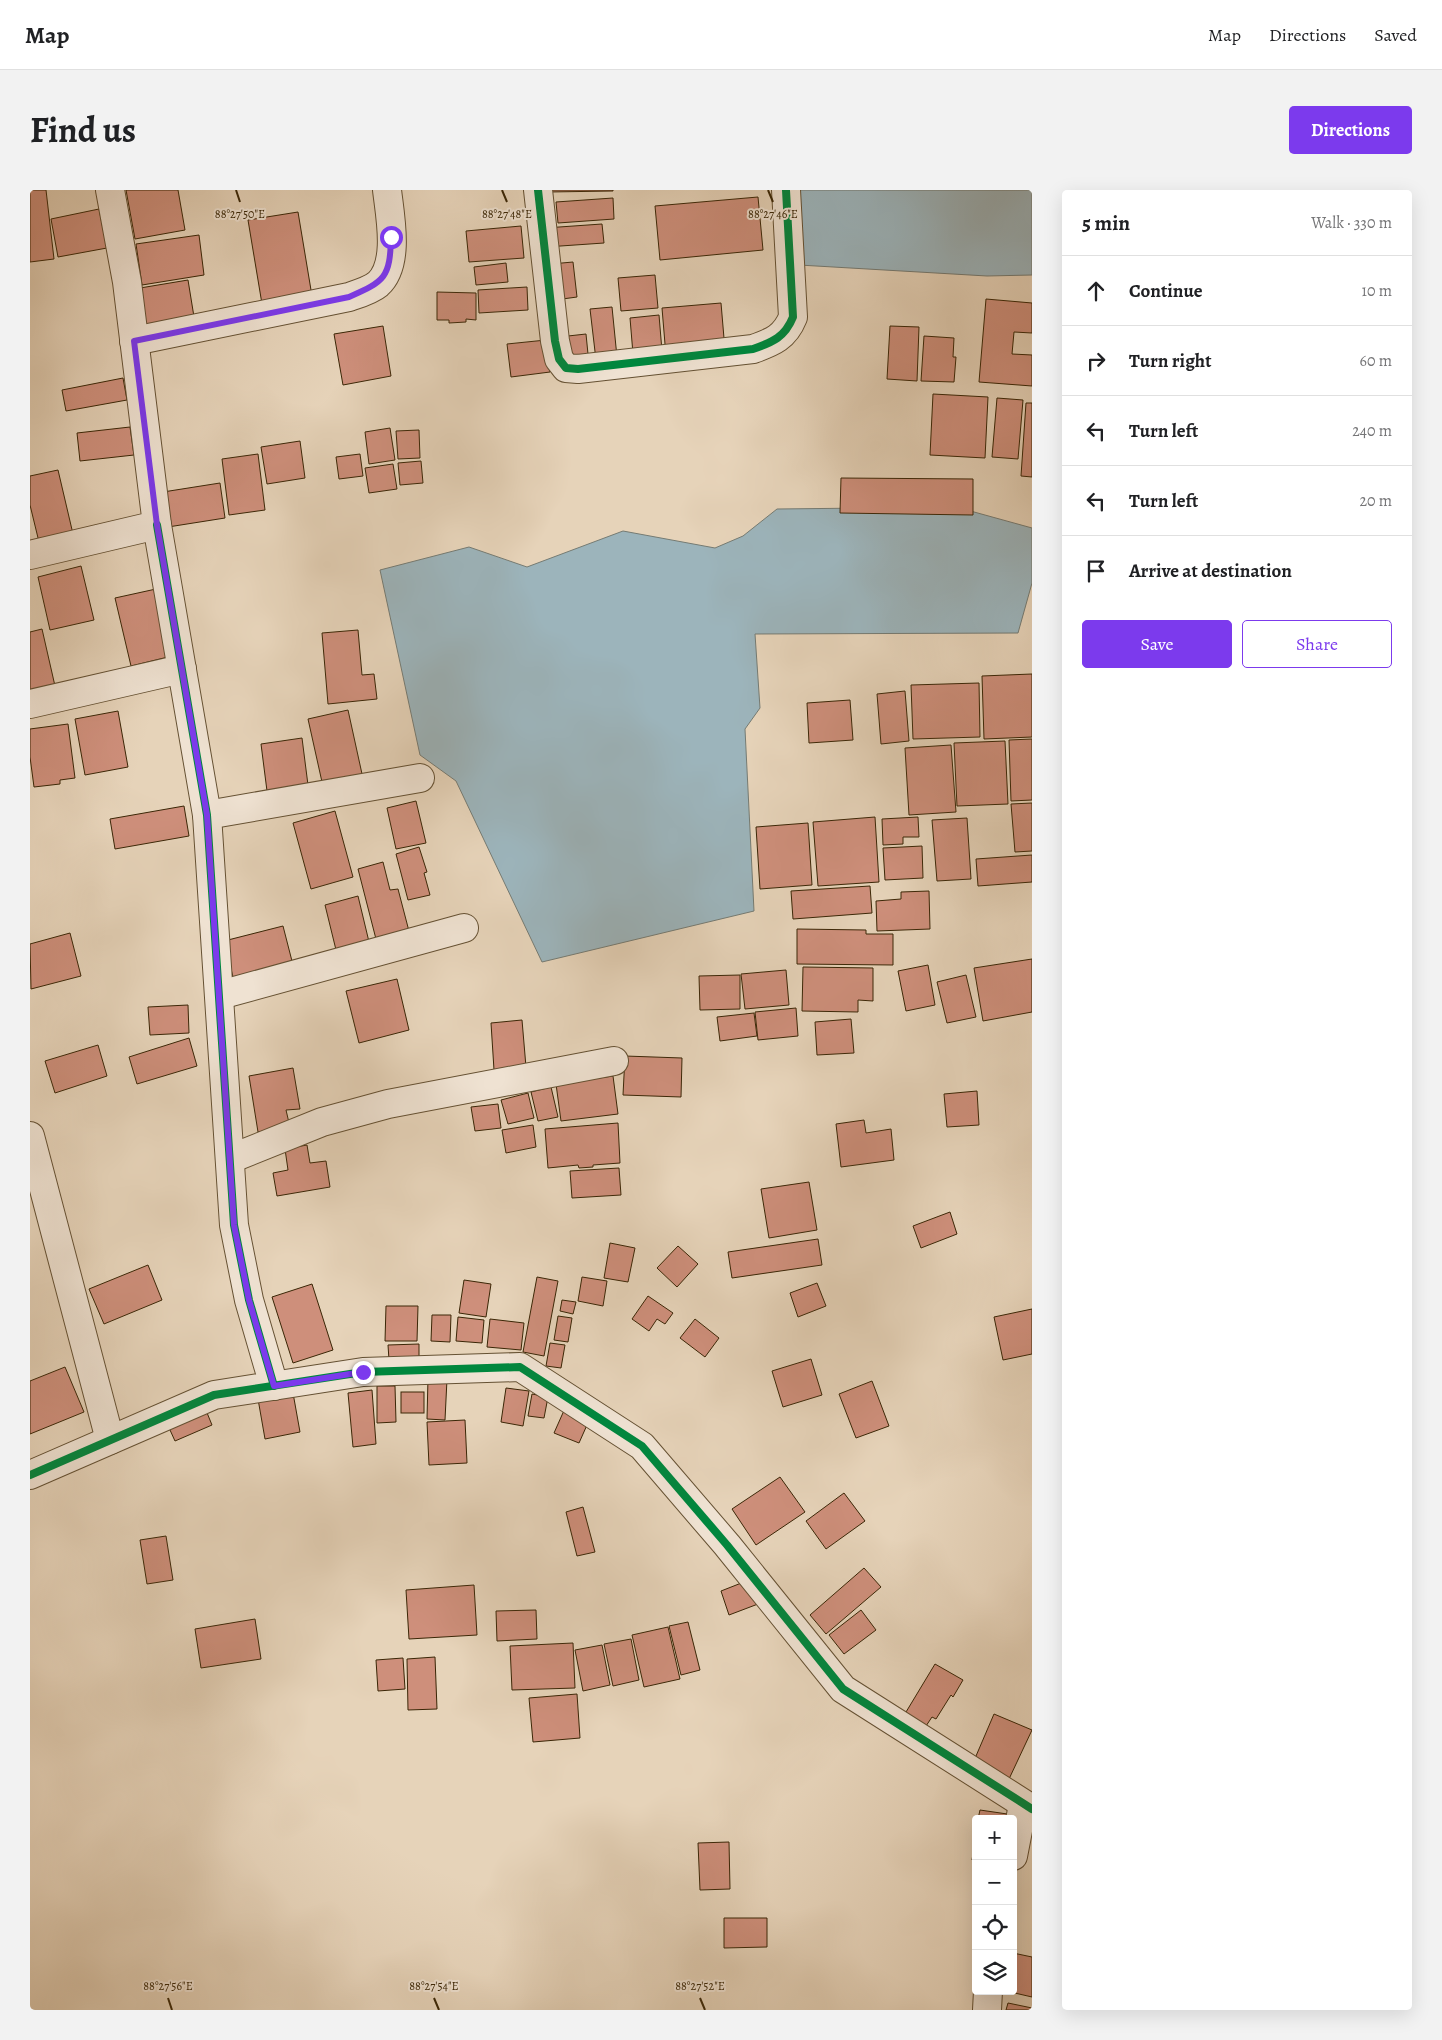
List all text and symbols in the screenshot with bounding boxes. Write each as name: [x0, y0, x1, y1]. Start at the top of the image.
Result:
text: Map: [25, 19, 69, 51]
text: Map: [1208, 23, 1241, 47]
text: Directions: [1269, 23, 1346, 47]
text: Saved: [1374, 23, 1417, 47]
text: Find us: [30, 106, 136, 154]
button: Directions: [1289, 106, 1412, 154]
text: 88°27'50"E: [215, 206, 265, 222]
text: 88°27'48"E: [482, 206, 532, 222]
text: 88°27'46"E: [748, 206, 798, 222]
text: 5 min: [1082, 209, 1130, 237]
text: Walk · 330 m: [1311, 212, 1392, 234]
route start: [380, 226, 403, 249]
icon: ahead: [1082, 277, 1110, 305]
text: Continue: [1129, 278, 1203, 304]
text: 10 m: [1362, 280, 1392, 302]
icon: right: [1082, 347, 1110, 375]
text: Turn right: [1129, 348, 1211, 374]
text: 60 m: [1360, 350, 1392, 372]
icon: left: [1082, 417, 1110, 445]
text: Turn left: [1129, 418, 1198, 444]
text: 240 m: [1352, 420, 1392, 442]
icon: left: [1082, 487, 1110, 515]
text: Turn left: [1129, 488, 1198, 514]
text: 20 m: [1359, 490, 1392, 512]
icon: arrive: [1082, 557, 1110, 585]
text: Arrive at destination: [1129, 558, 1292, 584]
button: Save: [1082, 620, 1232, 668]
button: Share: [1242, 620, 1392, 668]
route end: [352, 1361, 375, 1384]
map controls: [972, 1815, 1017, 1995]
button: +: [972, 1815, 1017, 1860]
button: −: [972, 1860, 1017, 1905]
button: locate: [972, 1905, 1017, 1950]
button: layers: [972, 1950, 1017, 1995]
text: 88°27'56"E: [143, 1978, 193, 1994]
text: 88°27'54"E: [409, 1978, 459, 1994]
text: 88°27'52"E: [675, 1978, 725, 1994]

